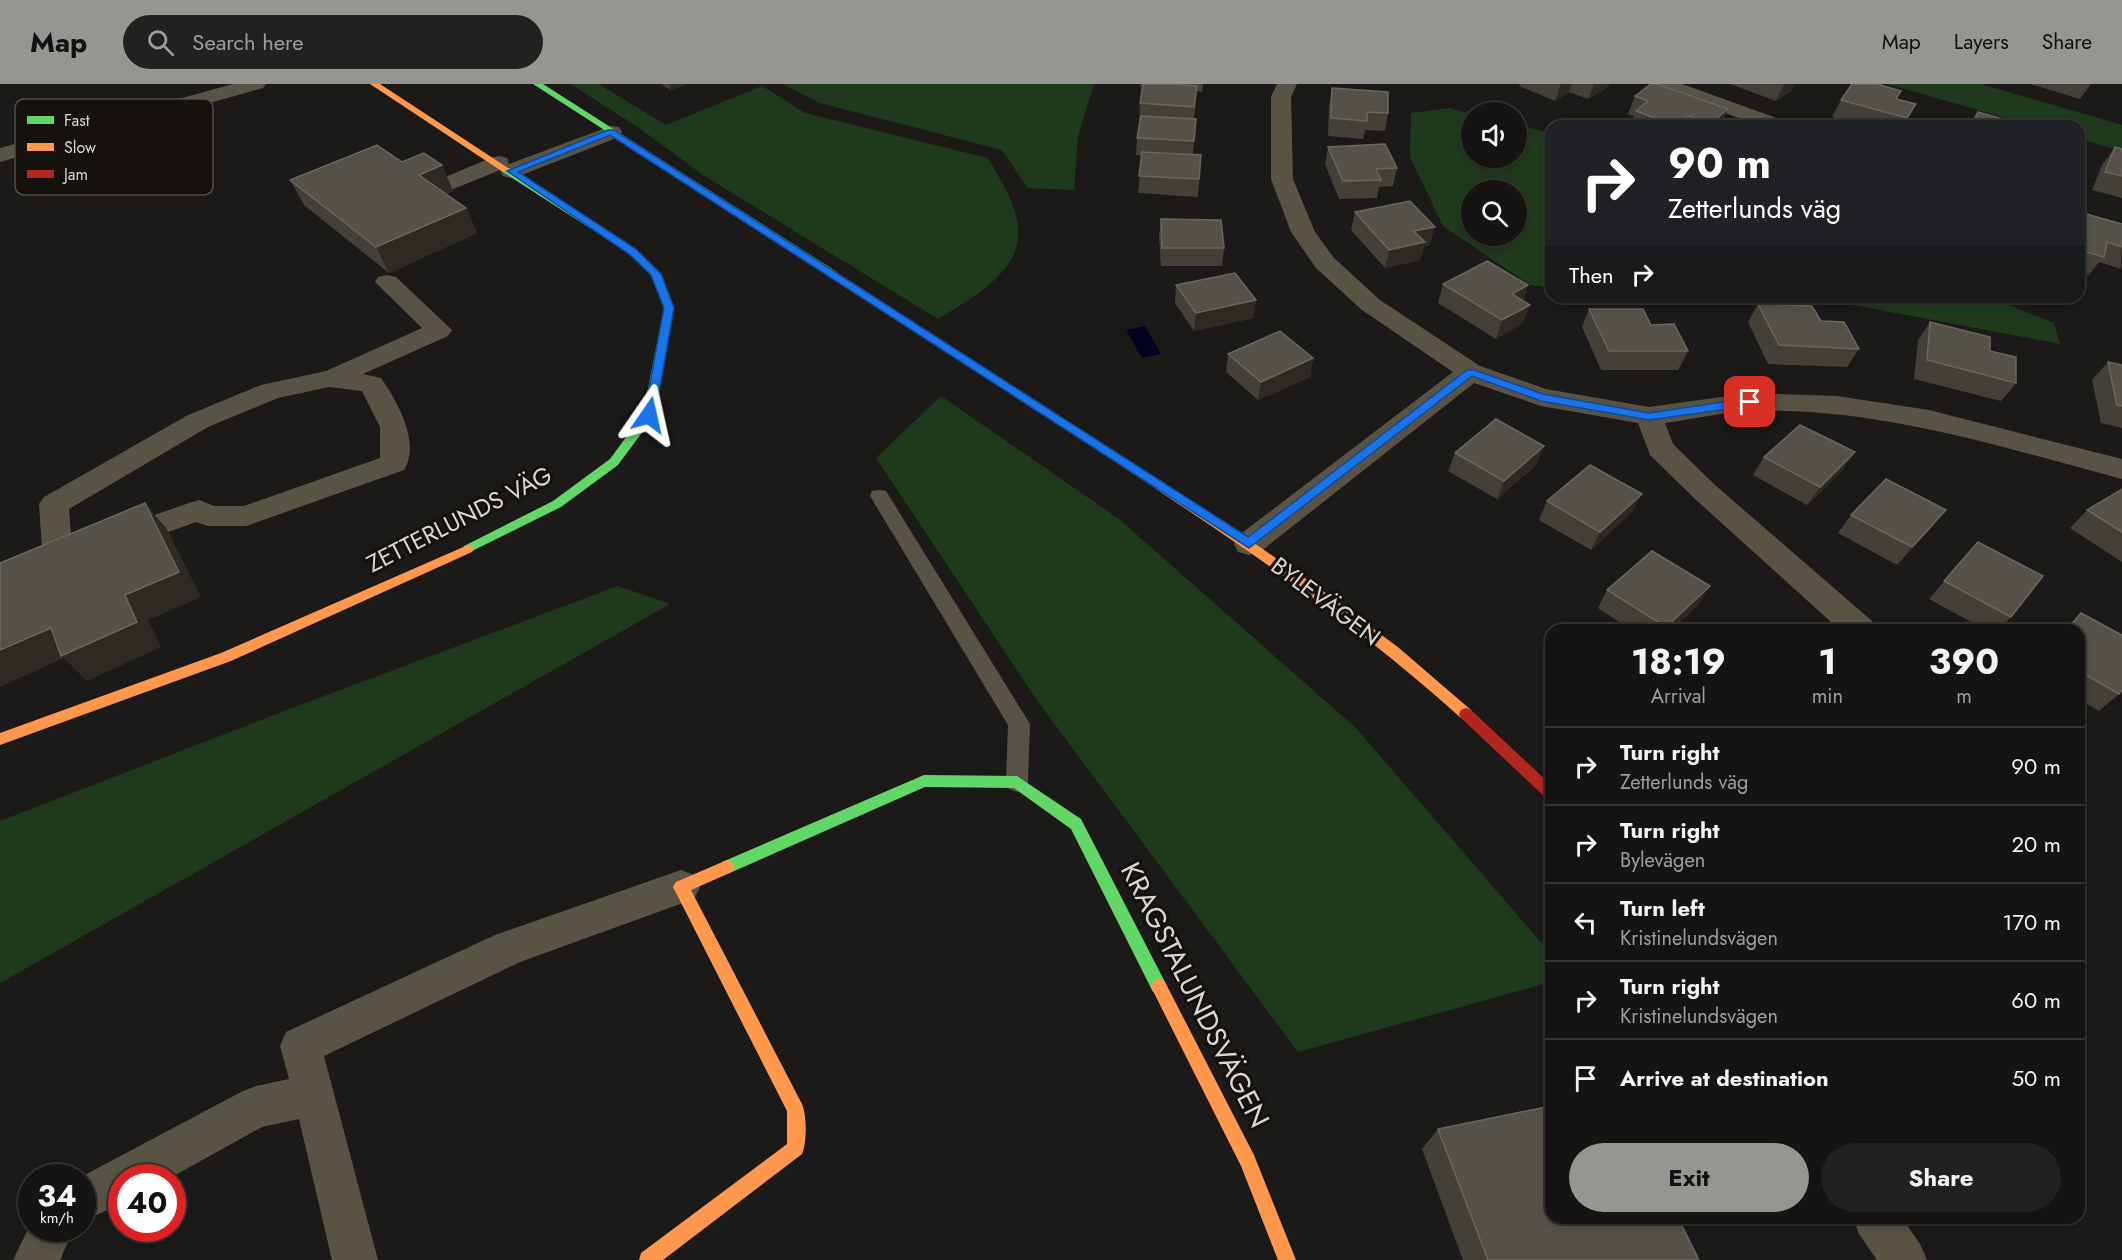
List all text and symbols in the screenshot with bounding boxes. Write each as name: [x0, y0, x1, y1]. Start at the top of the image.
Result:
search box: [123, 15, 543, 69]
text: Map: [30, 22, 87, 63]
icon: search: [144, 26, 177, 59]
text: Search here: [192, 26, 304, 58]
text: Map: [1882, 27, 1921, 57]
text: Layers: [1954, 27, 2009, 57]
text: Share: [2042, 27, 2092, 57]
legend: [15, 99, 213, 195]
map controls: [1461, 102, 1527, 246]
button: sound: [1461, 102, 1527, 168]
text: Fast: [64, 109, 90, 132]
text: 90 m: [1668, 133, 1771, 194]
text: Slow: [64, 136, 96, 159]
icon: right: [1569, 144, 1647, 222]
text: Jam: [62, 163, 88, 186]
button: search: [1461, 180, 1527, 246]
text: Zetterlunds väg: [1668, 189, 1841, 228]
icon: right: [1626, 258, 1659, 291]
text: Then: [1569, 259, 1614, 291]
pin: [1724, 376, 1775, 427]
position arrow: [617, 383, 681, 447]
icon: arrive: [1733, 385, 1766, 418]
street label: ZETTERLUNDS VÄG: [360, 457, 558, 581]
street label: BYLEVÄGEN: [1264, 548, 1388, 654]
text: 18:19: [1631, 635, 1726, 687]
text: 1: [1818, 635, 1836, 687]
text: 390: [1929, 635, 1999, 687]
text: Arrival: [1651, 682, 1706, 711]
text: min: [1812, 682, 1843, 711]
text: m: [1956, 682, 1972, 711]
text: Turn right: [1620, 736, 1720, 768]
icon: right: [1569, 750, 1602, 783]
text: 90 m: [2011, 750, 2061, 782]
text: Zetterlunds väg: [1620, 768, 1748, 797]
text: Turn right: [1620, 814, 1720, 846]
icon: right: [1569, 828, 1602, 861]
text: 20 m: [2012, 828, 2061, 860]
text: Bylevägen: [1620, 846, 1705, 875]
street label: KRAGSTALUNDSVÄGEN: [1110, 855, 1280, 1135]
text: Turn left: [1620, 892, 1705, 924]
icon: left: [1569, 906, 1602, 939]
text: 170 m: [2003, 906, 2061, 938]
text: Kristinelundsvägen: [1620, 924, 1778, 953]
text: Turn right: [1620, 970, 1720, 1002]
icon: right: [1569, 984, 1602, 1017]
text: 60 m: [2011, 984, 2061, 1016]
text: Kristinelundsvägen: [1620, 1002, 1778, 1031]
icon: arrive: [1569, 1062, 1602, 1095]
text: Arrive at destination: [1620, 1062, 1829, 1094]
text: 50 m: [2012, 1062, 2061, 1094]
button: Exit: [1569, 1143, 1809, 1212]
button: Share: [1821, 1143, 2061, 1212]
speed limit sign: 40: [108, 1164, 186, 1242]
text: 34: [37, 1174, 77, 1217]
text: km/h: [40, 1207, 74, 1229]

